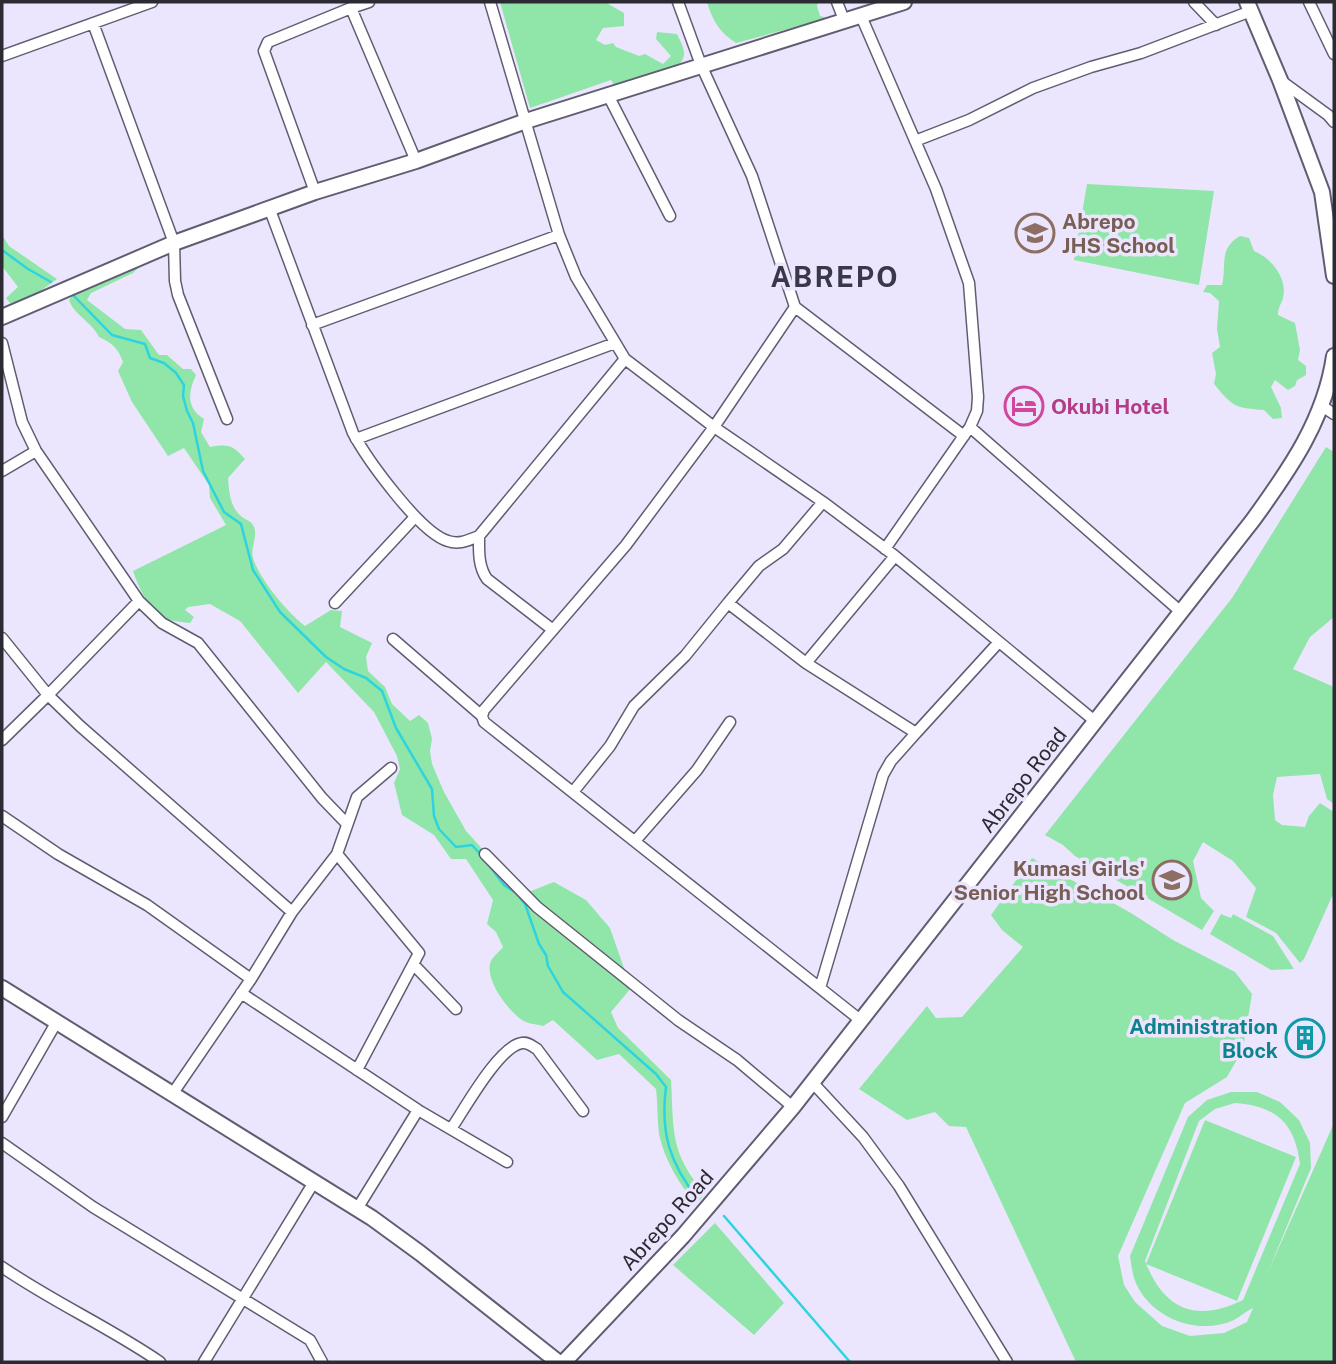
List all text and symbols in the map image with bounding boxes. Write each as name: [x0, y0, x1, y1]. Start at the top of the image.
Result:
place label: Abrepo JHS School: [1062, 209, 1175, 258]
school or university icon: Abrepo JHS School: [1014, 212, 1056, 254]
district label: ABREPO: [771, 260, 899, 293]
hotel icon: Okubi Hotel: [1003, 385, 1045, 427]
place label: Okubi Hotel: [1051, 394, 1169, 419]
street label: Abrepo Road: [974, 722, 1072, 838]
place label: Kumasi Girls' Senior High School: [953, 856, 1145, 905]
school or university icon: Kumasi Girls' Senior High School: [1151, 859, 1193, 901]
place label: Administration Block: [1129, 1014, 1278, 1063]
building icon: Administration Block: [1284, 1017, 1326, 1059]
street label: Abrepo Road: [615, 1165, 719, 1275]

